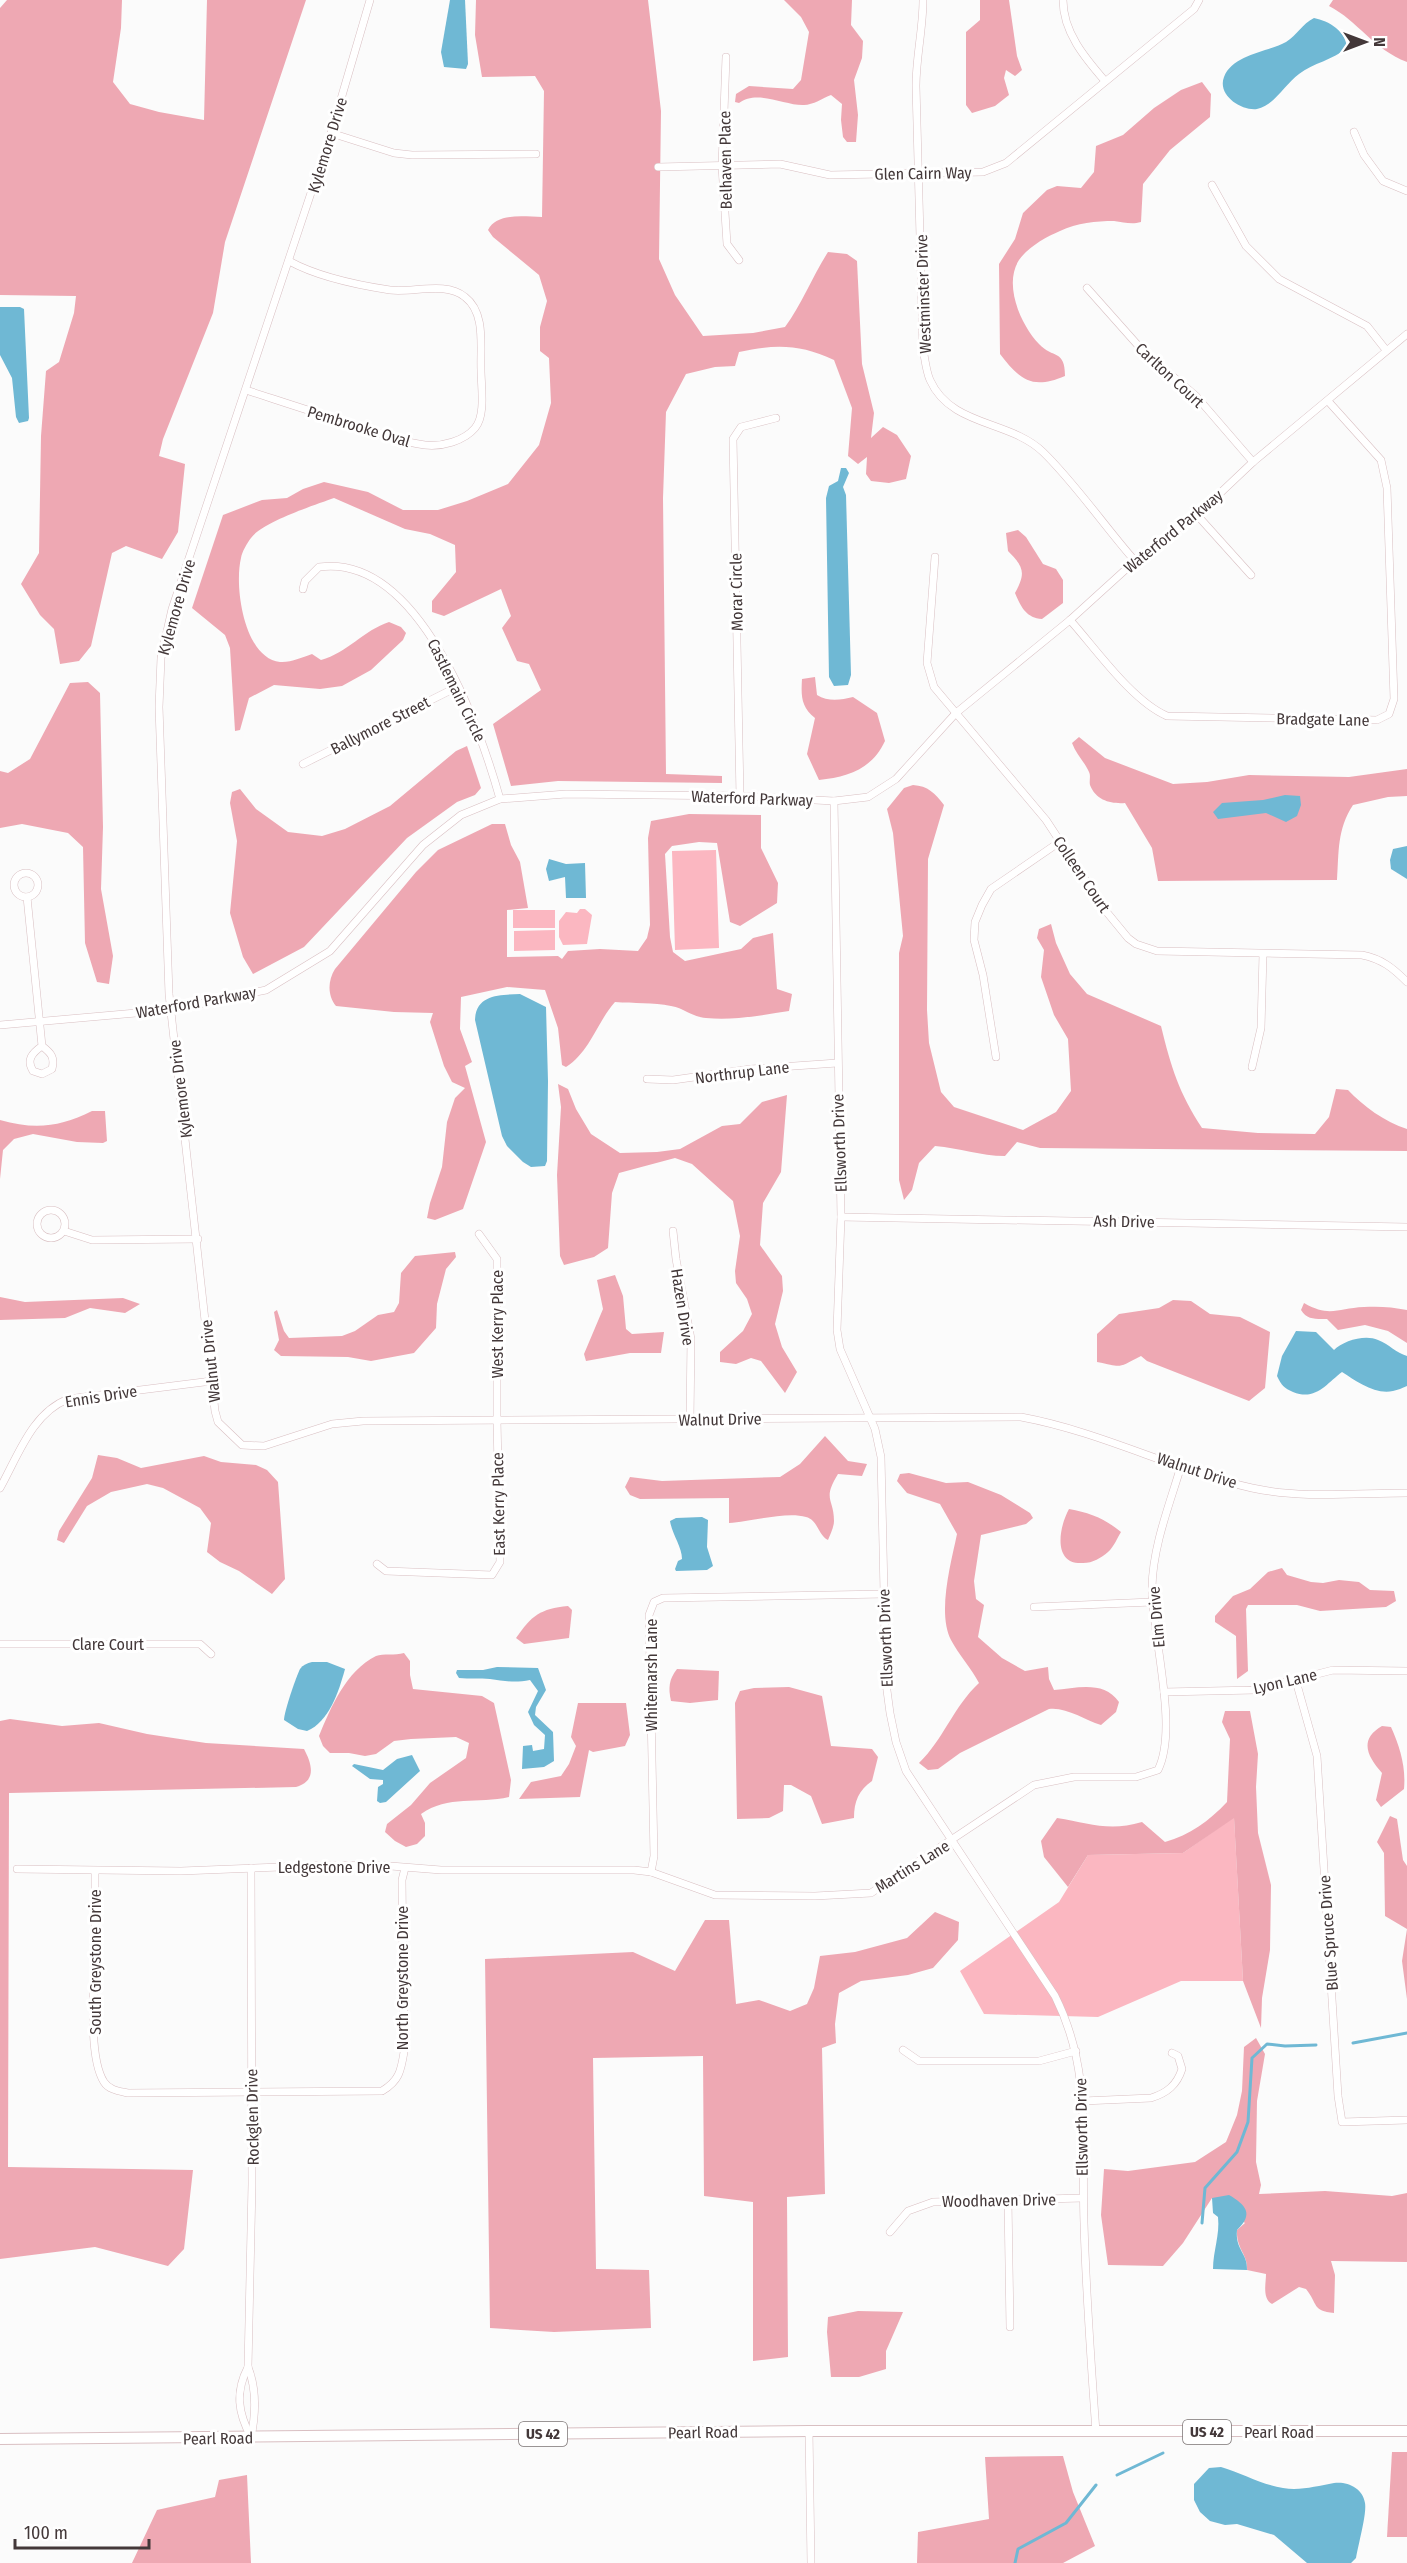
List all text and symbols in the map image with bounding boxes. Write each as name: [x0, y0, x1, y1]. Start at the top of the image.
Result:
north arrow: [1335, 12, 1395, 72]
text: N: [1370, 37, 1389, 47]
street label: Kylemore Drive: [304, 95, 351, 195]
street label: Belhaven Place: [715, 110, 736, 210]
street label: Glen Cairn Way: [874, 163, 973, 184]
street label: Westminster Drive: [912, 234, 935, 354]
street label: Carlton Court: [1132, 339, 1208, 412]
street label: Pembrooke Oval: [305, 402, 413, 451]
street label: Waterford Parkway: [1120, 485, 1227, 577]
street label: Morar Circle: [726, 553, 747, 631]
street label: Kylemore Drive: [154, 557, 199, 657]
street label: Castlemain Circle: [423, 636, 490, 745]
street label: Ballymore Street: [327, 692, 434, 759]
street label: Bradgate Lane: [1276, 709, 1370, 730]
street label: Waterford Parkway: [691, 787, 814, 810]
street label: Colleen Court: [1049, 832, 1114, 917]
street label: Waterford Parkway: [134, 982, 259, 1022]
street label: Kylemore Drive: [165, 1039, 196, 1139]
street label: Northrup Lane: [694, 1057, 790, 1088]
street label: Ellsworth Drive: [828, 1093, 851, 1192]
street label: Ash Drive: [1093, 1211, 1155, 1232]
street label: Hazen Drive: [667, 1267, 698, 1347]
street label: West Kerry Place: [488, 1270, 507, 1378]
street label: Walnut Drive: [197, 1319, 224, 1403]
street label: Ennis Drive: [64, 1381, 139, 1412]
street label: Walnut Drive: [678, 1409, 762, 1430]
street label: Walnut Drive: [1154, 1449, 1239, 1492]
street label: East Kerry Place: [488, 1452, 509, 1556]
street label: Elm Drive: [1144, 1585, 1169, 1648]
street label: Ellsworth Drive: [874, 1588, 897, 1687]
street label: Whitemarsh Lane: [642, 1618, 661, 1732]
street label: Clare Court: [72, 1635, 145, 1654]
street label: Lyon Lane: [1251, 1665, 1319, 1698]
street label: Martins Lane: [872, 1836, 953, 1897]
street label: Ledgestone Drive: [278, 1858, 390, 1877]
street label: Blue Spruce Drive: [1315, 1875, 1342, 1991]
street label: South Greystone Drive: [86, 1889, 105, 2035]
street label: North Greystone Drive: [393, 1906, 412, 2050]
street label: Rockglen Drive: [242, 2068, 263, 2166]
street label: Ellsworth Drive: [1071, 2078, 1092, 2176]
street label: Woodhaven Drive: [942, 2190, 1056, 2211]
road number: US 42: [1183, 2420, 1231, 2444]
road number: US 42: [519, 2422, 567, 2446]
street label: Pearl Road: [668, 2422, 738, 2443]
street label: Pearl Road: [1244, 2423, 1314, 2442]
street label: Pearl Road: [183, 2428, 253, 2449]
scale bar: [15, 2512, 148, 2550]
text: 100 m: [24, 2522, 68, 2544]

